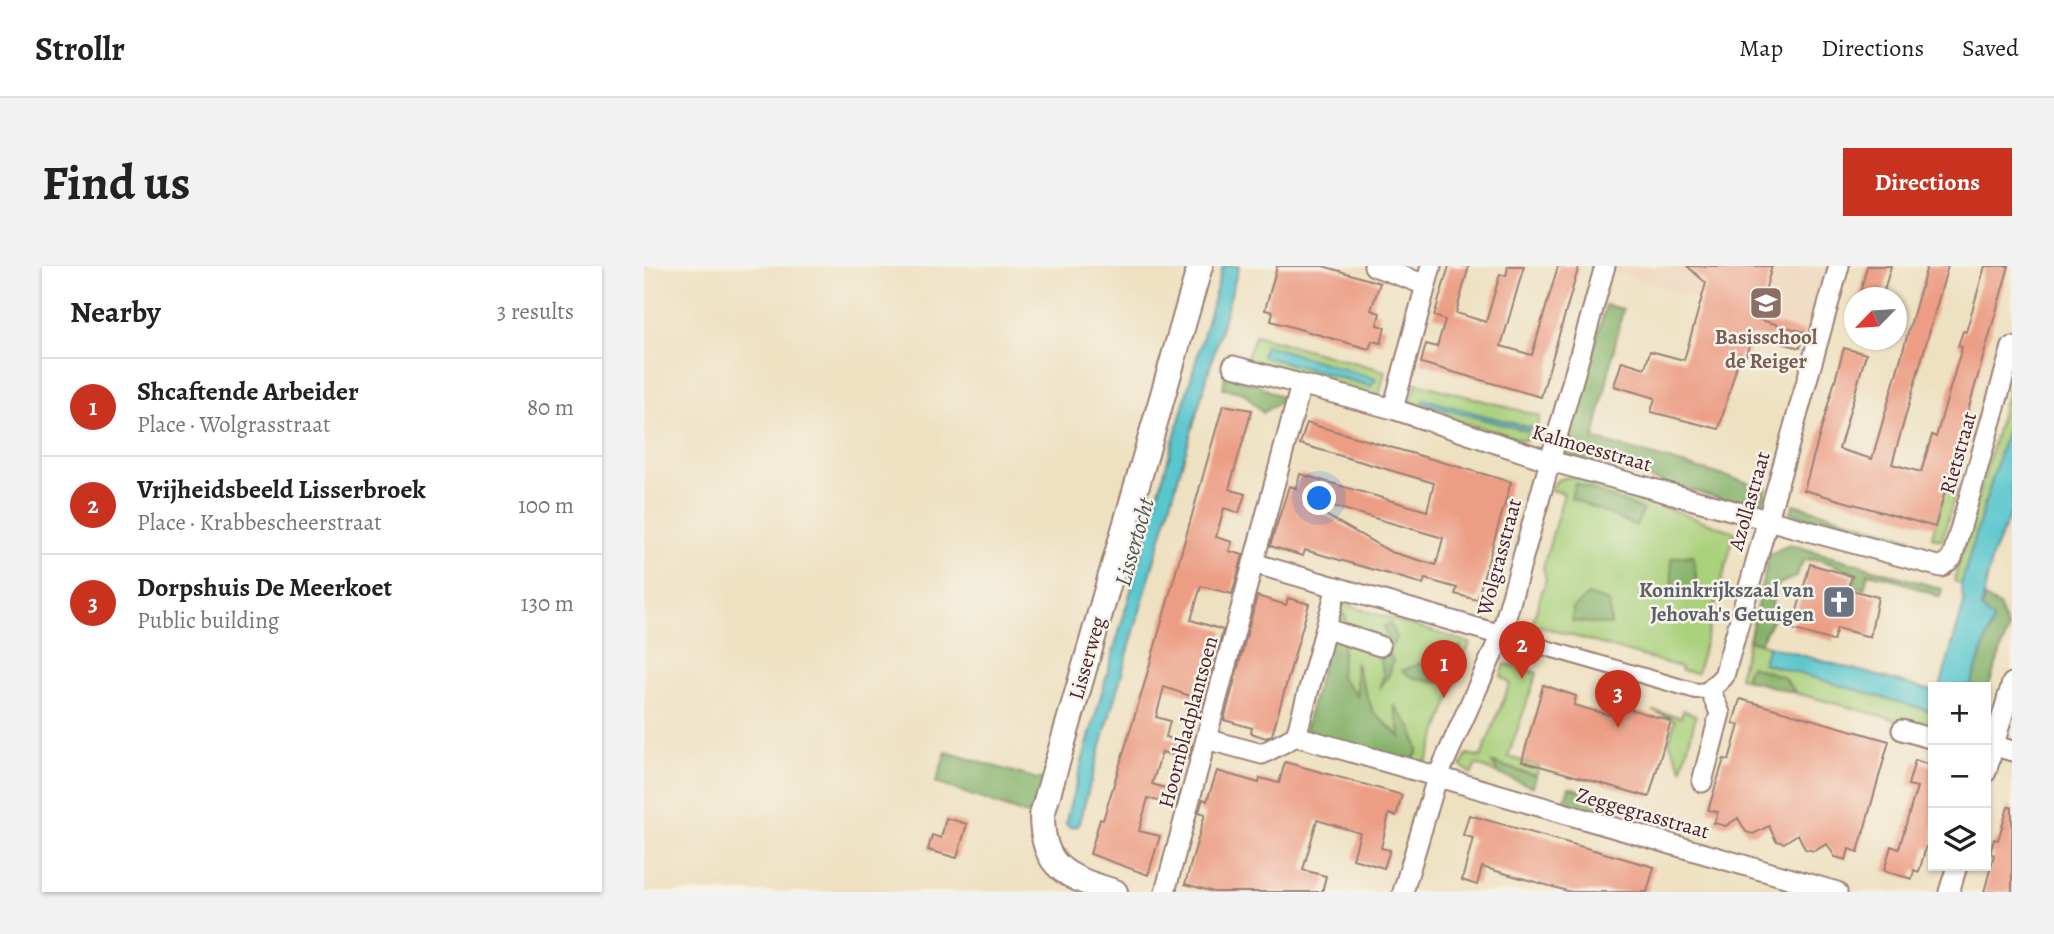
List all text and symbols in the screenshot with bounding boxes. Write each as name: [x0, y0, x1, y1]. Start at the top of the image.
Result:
text: Strollr: [35, 26, 125, 71]
text: Map: [1739, 32, 1783, 64]
text: Directions: [1821, 32, 1924, 64]
text: Saved: [1962, 32, 2019, 64]
button: Directions: [1843, 148, 2012, 216]
text: Find us: [42, 149, 190, 216]
school or university icon: Basisschool de Reiger: [1747, 284, 1785, 322]
north arrow: [1844, 287, 1907, 350]
text: Nearby: [70, 292, 161, 332]
text: 3 results: [497, 296, 574, 327]
place label: Basisschool de Reiger: [1715, 323, 1818, 375]
text: Shcaftende Arbeider: [137, 374, 359, 409]
text: 1: [89, 392, 97, 423]
text: 80 m: [527, 392, 574, 423]
street label: Rietstraat: [1933, 408, 1983, 498]
text: Place · Wolgrasstraat: [137, 409, 331, 440]
street label: Kalmoesstraat: [1529, 418, 1655, 478]
street label: Azollastraat: [1721, 448, 1777, 555]
text: Vrijheidsbeeld Lisserbroek: [137, 472, 426, 507]
your location: [1302, 481, 1336, 515]
text: 2: [87, 490, 99, 521]
text: 100 m: [518, 490, 574, 521]
water label: Lissertocht: [1107, 493, 1162, 590]
street label: Wolgrasstraat: [1470, 495, 1528, 619]
text: Place · Krabbescheerstraat: [137, 507, 382, 538]
text: Dorpshuis De Meerkoet: [137, 570, 392, 605]
place label: Koninkrijkszaal van Jehovah's Getuigen: [1639, 576, 1814, 628]
church icon: Koninkrijkszaal van Jehovah's Getuigen: [1820, 583, 1858, 621]
text: 3: [88, 588, 98, 619]
text: 130 m: [521, 588, 574, 619]
text: Public building: [137, 605, 279, 636]
street label: Lisserweg: [1062, 613, 1112, 703]
pin: 2: [1499, 621, 1545, 679]
street label: Hoornbladplantsoen: [1152, 633, 1224, 811]
pin: 1: [1421, 640, 1467, 698]
pin: 3: [1595, 670, 1641, 728]
map controls: [1928, 682, 1991, 871]
button: +: [1928, 682, 1991, 745]
button: −: [1928, 745, 1991, 808]
street label: Zeggegrasstraat: [1573, 781, 1713, 845]
button: layers: [1928, 808, 1991, 871]

